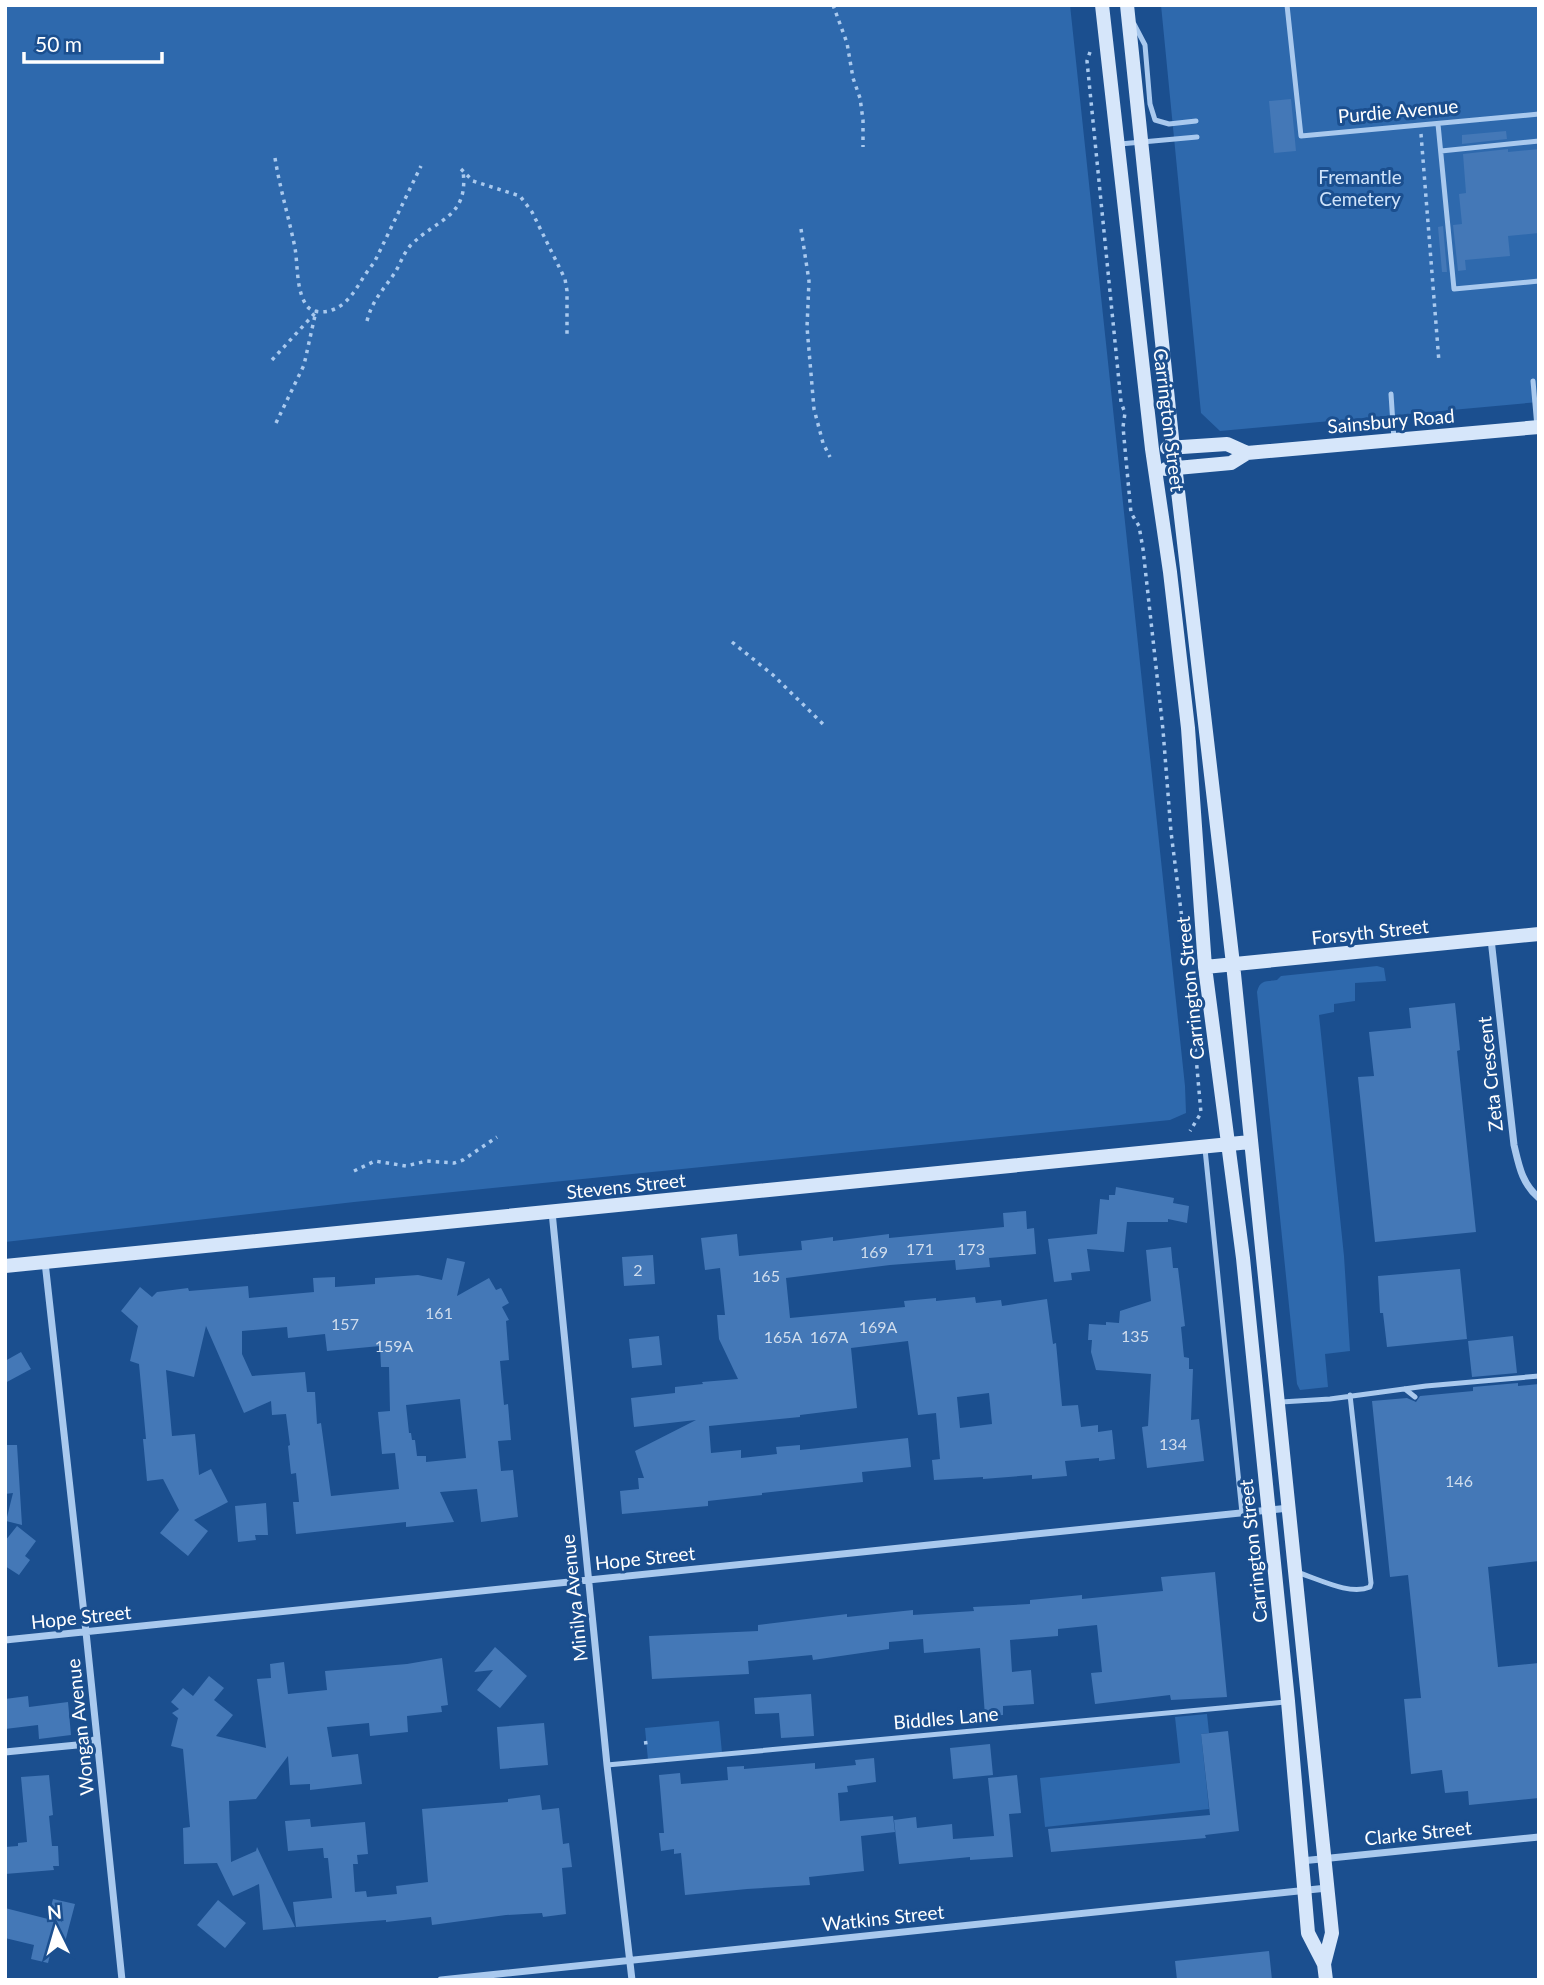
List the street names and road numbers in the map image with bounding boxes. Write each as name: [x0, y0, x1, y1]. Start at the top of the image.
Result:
street label: Purdie Avenue: [1337, 94, 1459, 127]
street label: Carrington Street: [1149, 347, 1190, 493]
street label: Sainsbury Road: [1326, 403, 1455, 438]
street label: Forsyth Street: [1310, 914, 1430, 949]
street label: Carrington Street: [1171, 915, 1208, 1061]
street label: Zeta Crescent: [1472, 1015, 1507, 1133]
street label: Stevens Street: [565, 1168, 687, 1203]
street label: Carrington Street: [1234, 1478, 1271, 1624]
street label: Minilya Avenue: [555, 1533, 592, 1663]
street label: Hope Street: [594, 1541, 696, 1574]
street label: Hope Street: [30, 1600, 132, 1633]
street label: Wongan Avenue: [61, 1658, 98, 1796]
street label: Biddles Lane: [892, 1701, 999, 1734]
street label: Clarke Street: [1363, 1815, 1473, 1850]
street label: Watkins Street: [821, 1900, 945, 1935]

